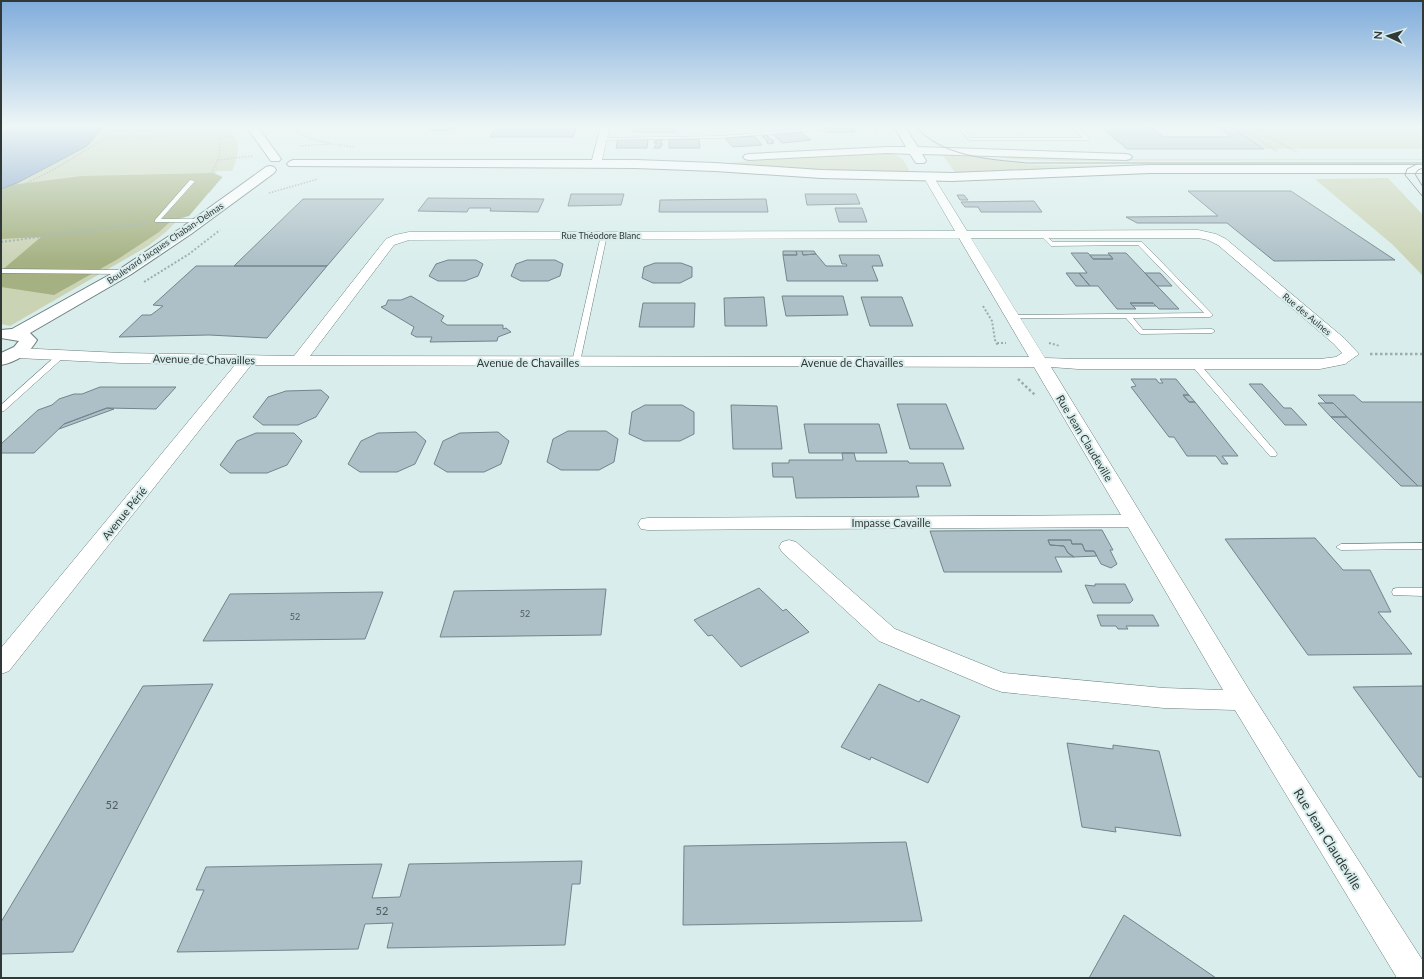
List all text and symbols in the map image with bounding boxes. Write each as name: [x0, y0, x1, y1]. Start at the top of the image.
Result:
north arrow: [1368, 16, 1408, 56]
text: N: [1371, 31, 1384, 40]
street label: Boulevard Jacques Chaban-Delmas: [105, 200, 225, 286]
street label: Rue Théodore Blanc: [561, 230, 641, 241]
street label: Rue des Aulnes: [1280, 290, 1334, 338]
street label: Avenue de Chavailles: [153, 352, 255, 366]
street label: Avenue de Chavailles: [477, 356, 579, 369]
street label: Avenue de Chavailles: [801, 356, 903, 369]
street label: Rue Jean Claudeville: [1054, 392, 1116, 484]
street label: Avenue Périé: [99, 484, 149, 542]
street label: Impasse Cavaille: [851, 516, 931, 529]
house number: 52: [520, 608, 530, 619]
house number: 52: [290, 611, 300, 622]
street label: Rue Jean Claudeville: [1290, 785, 1366, 893]
house number: 52: [106, 798, 118, 811]
house number: 52: [376, 904, 388, 917]

